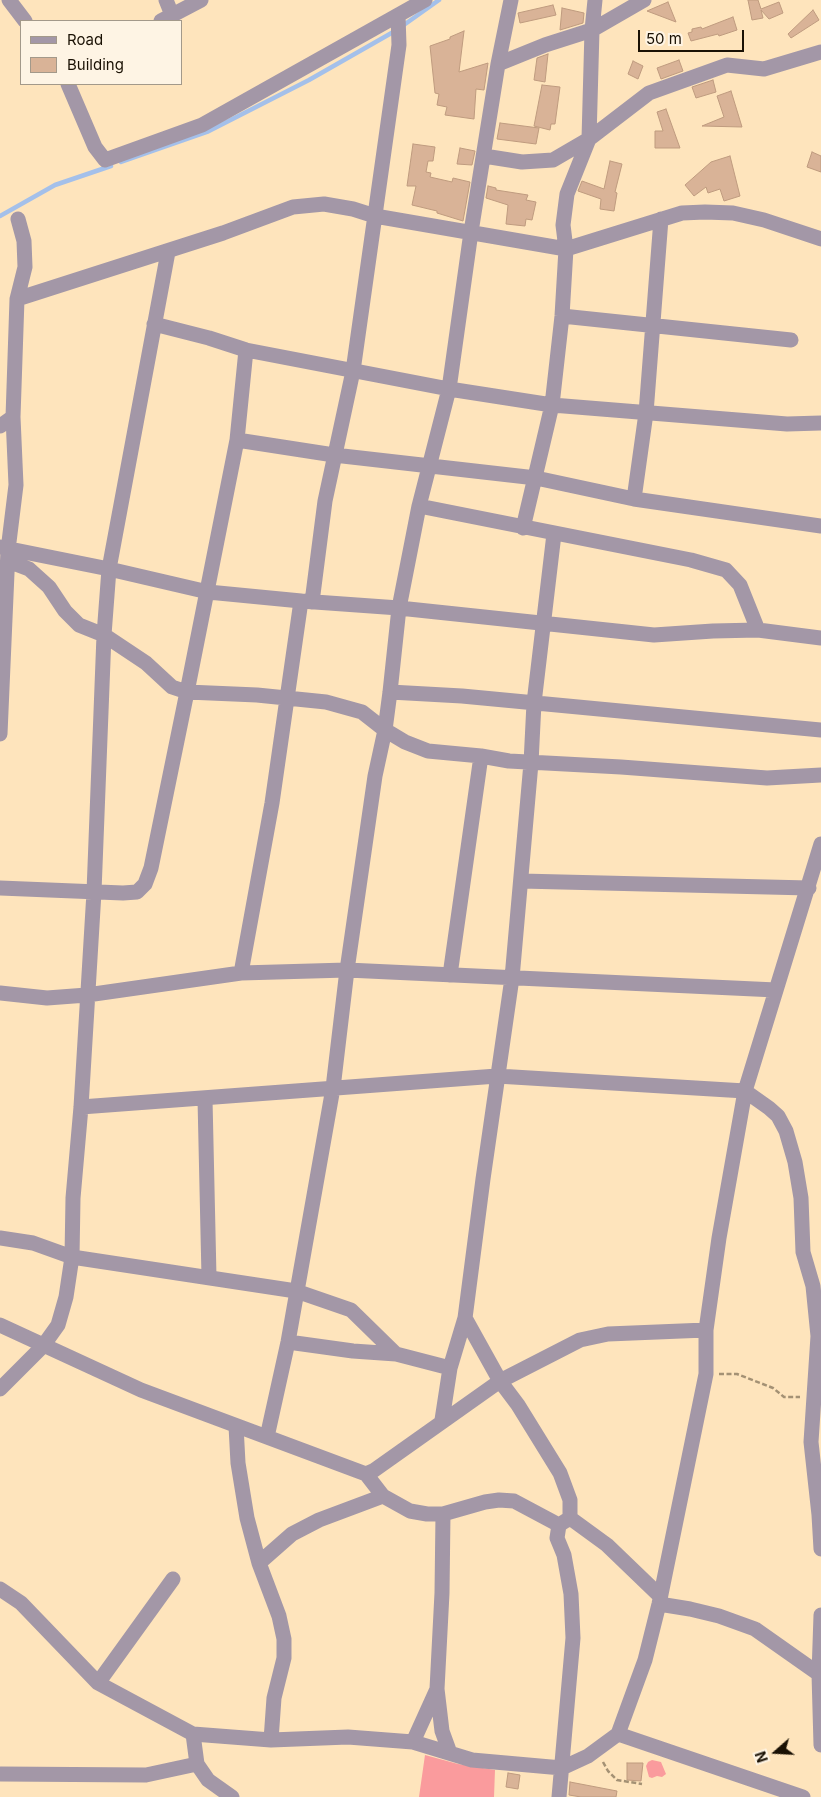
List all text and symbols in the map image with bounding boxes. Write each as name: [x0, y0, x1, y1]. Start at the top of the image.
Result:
legend: [20, 20, 182, 85]
scale bar: [641, 20, 747, 52]
text: 50 m: [646, 29, 682, 48]
text: Road: [67, 30, 103, 49]
text: Building: [67, 55, 124, 74]
north arrow: [751, 1727, 801, 1777]
text: N: [752, 1749, 771, 1765]

